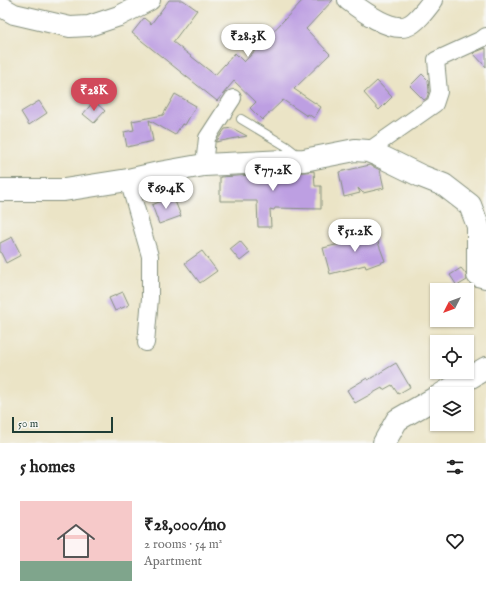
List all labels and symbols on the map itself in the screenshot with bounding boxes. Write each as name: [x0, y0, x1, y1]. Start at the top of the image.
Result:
pin: ₹28.3K: [215, 24, 281, 58]
pin: ₹28K: [70, 78, 118, 112]
pin: ₹77.2K: [240, 158, 306, 192]
pin: ₹69.4K: [133, 176, 199, 210]
pin: ₹51.2K: [322, 219, 388, 253]
north arrow: [430, 283, 474, 327]
scale bar: [12, 415, 113, 434]

